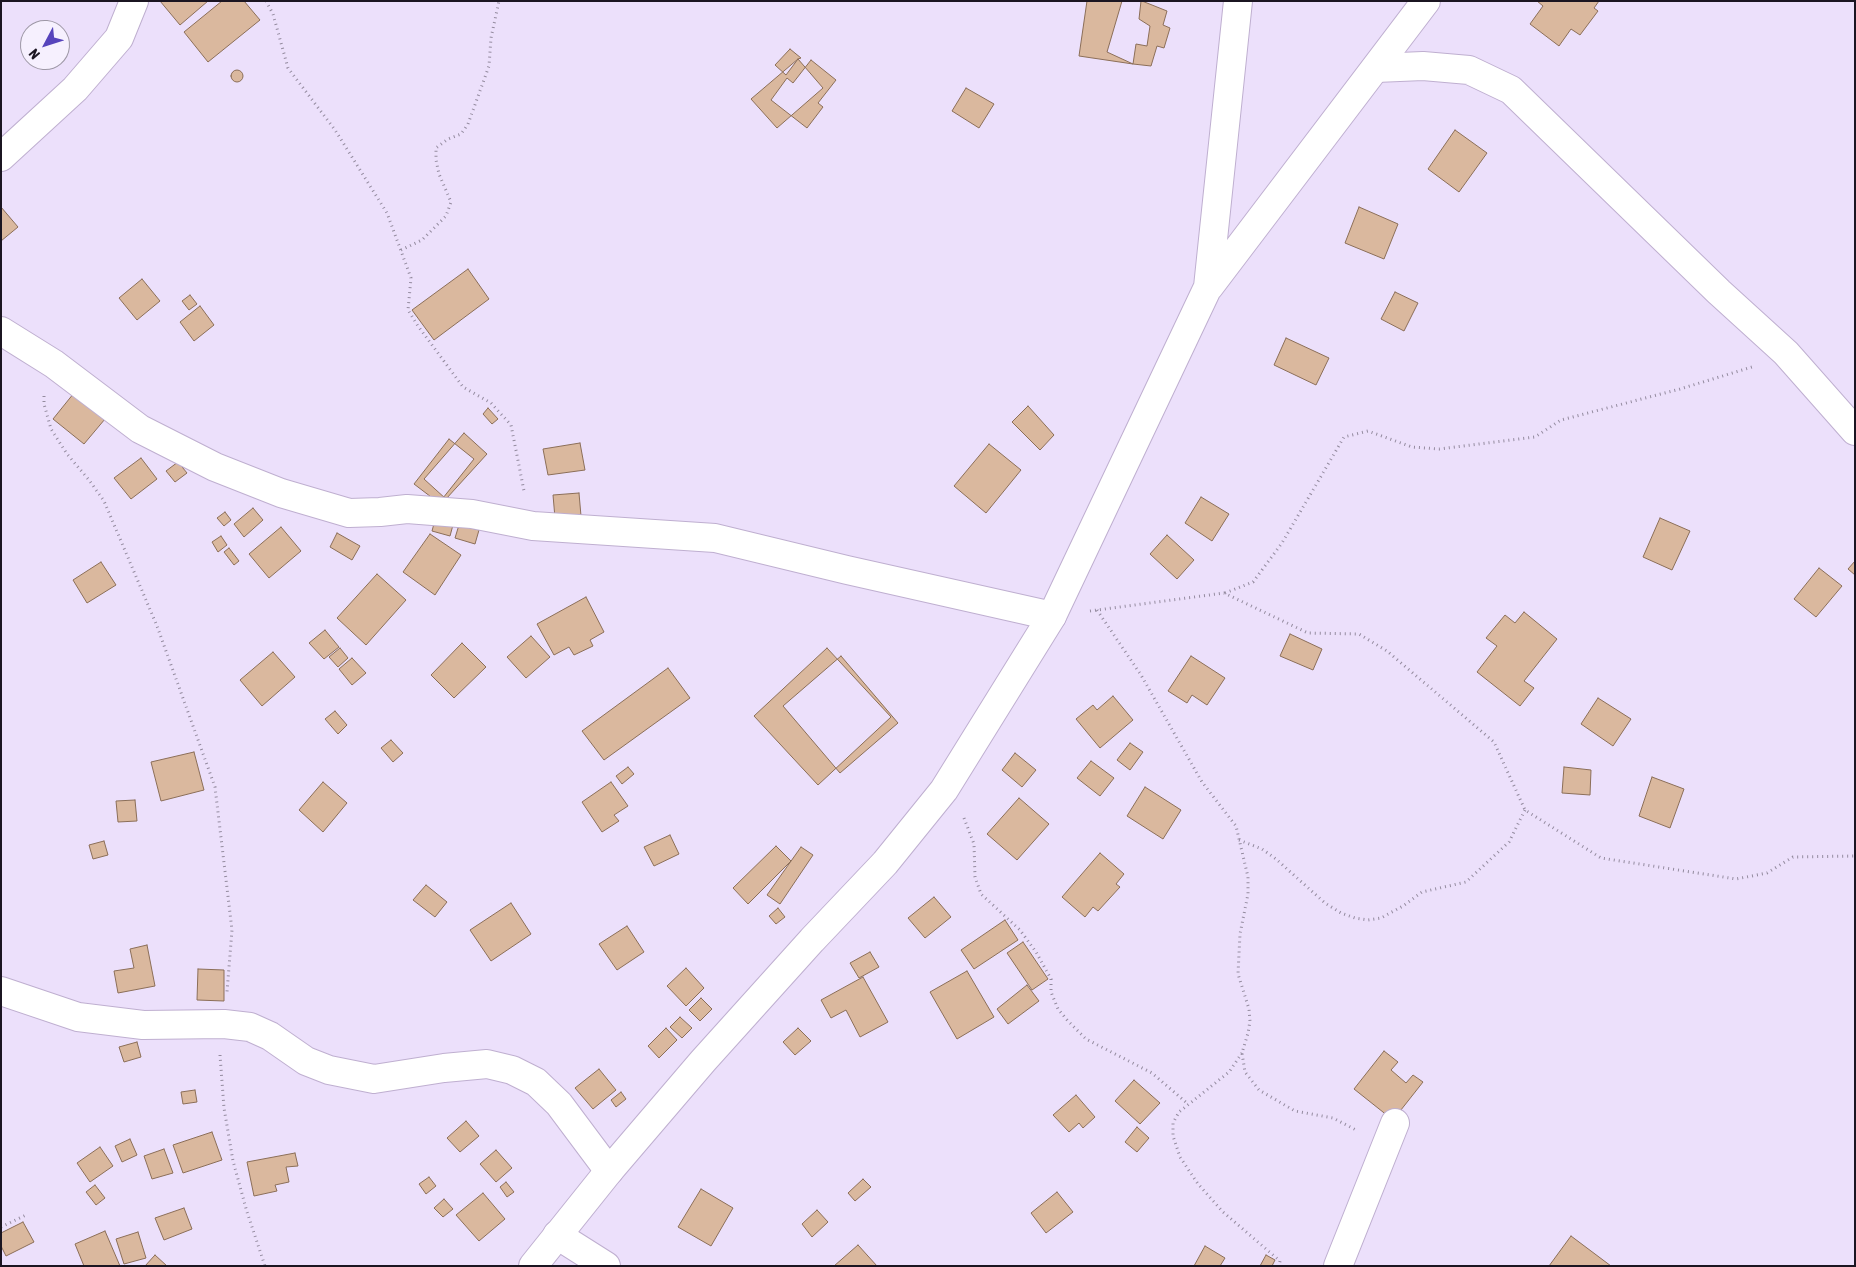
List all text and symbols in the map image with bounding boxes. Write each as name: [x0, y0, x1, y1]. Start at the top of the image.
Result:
north arrow: [20, 20, 70, 70]
text: N: [25, 46, 43, 62]

